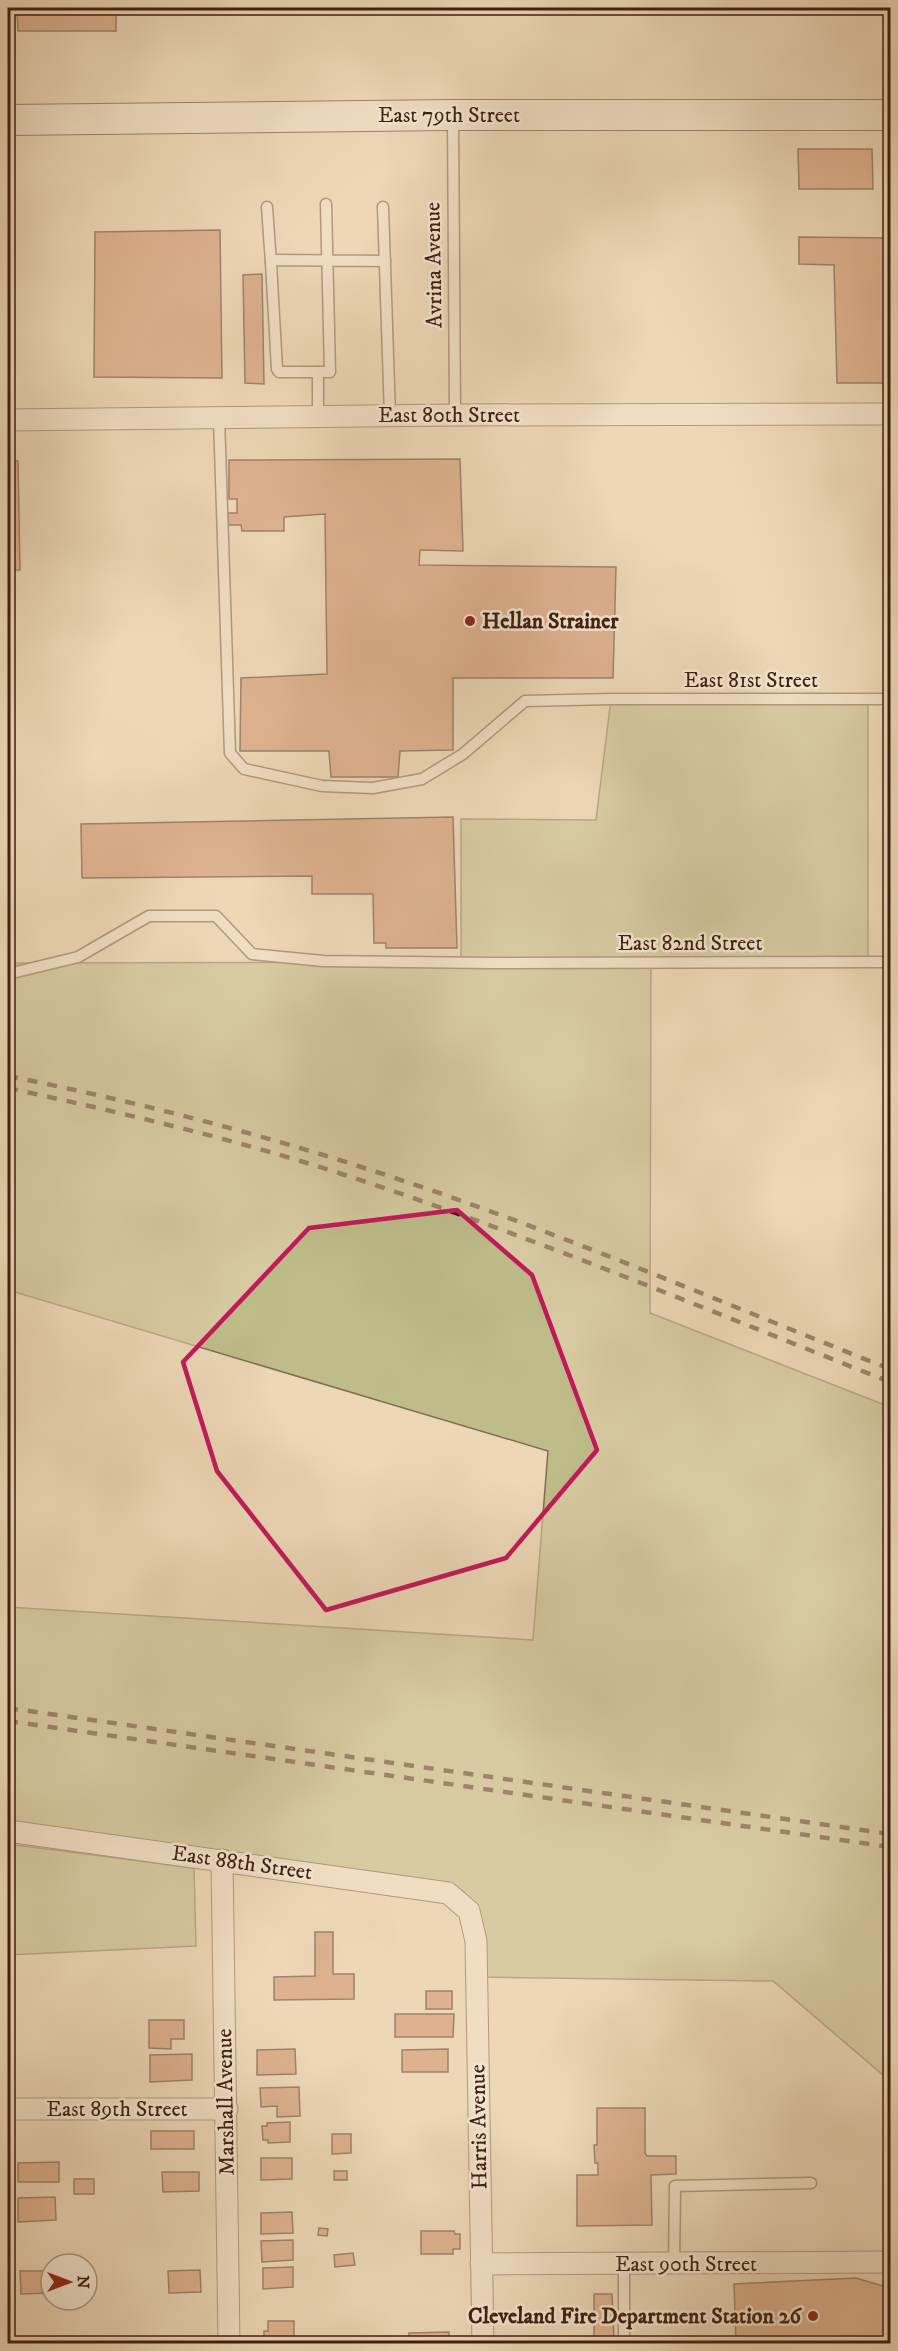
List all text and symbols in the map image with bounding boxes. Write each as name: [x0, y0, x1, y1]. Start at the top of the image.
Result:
street label: East 79th Street: [378, 102, 520, 129]
street label: Avrina Avenue: [419, 202, 449, 328]
street label: East 80th Street: [378, 402, 520, 429]
place label: Hellan Strainer: [482, 608, 619, 635]
marker: Hellan Strainer: [463, 614, 477, 628]
street label: East 81st Street: [684, 667, 818, 694]
street label: East 82nd Street: [617, 930, 763, 957]
street label: East 88th Street: [170, 1840, 314, 1886]
street label: Marshall Avenue: [211, 2028, 241, 2176]
street label: Harris Avenue: [464, 2064, 494, 2190]
street label: East 89th Street: [46, 2096, 188, 2123]
street label: East 90th Street: [615, 2251, 757, 2278]
north arrow: [39, 2252, 99, 2312]
text: N: [73, 2275, 93, 2289]
place label: Cleveland Fire Department Station 26: [468, 2303, 803, 2330]
marker: Cleveland Fire Department Station 26: [806, 2309, 820, 2323]

